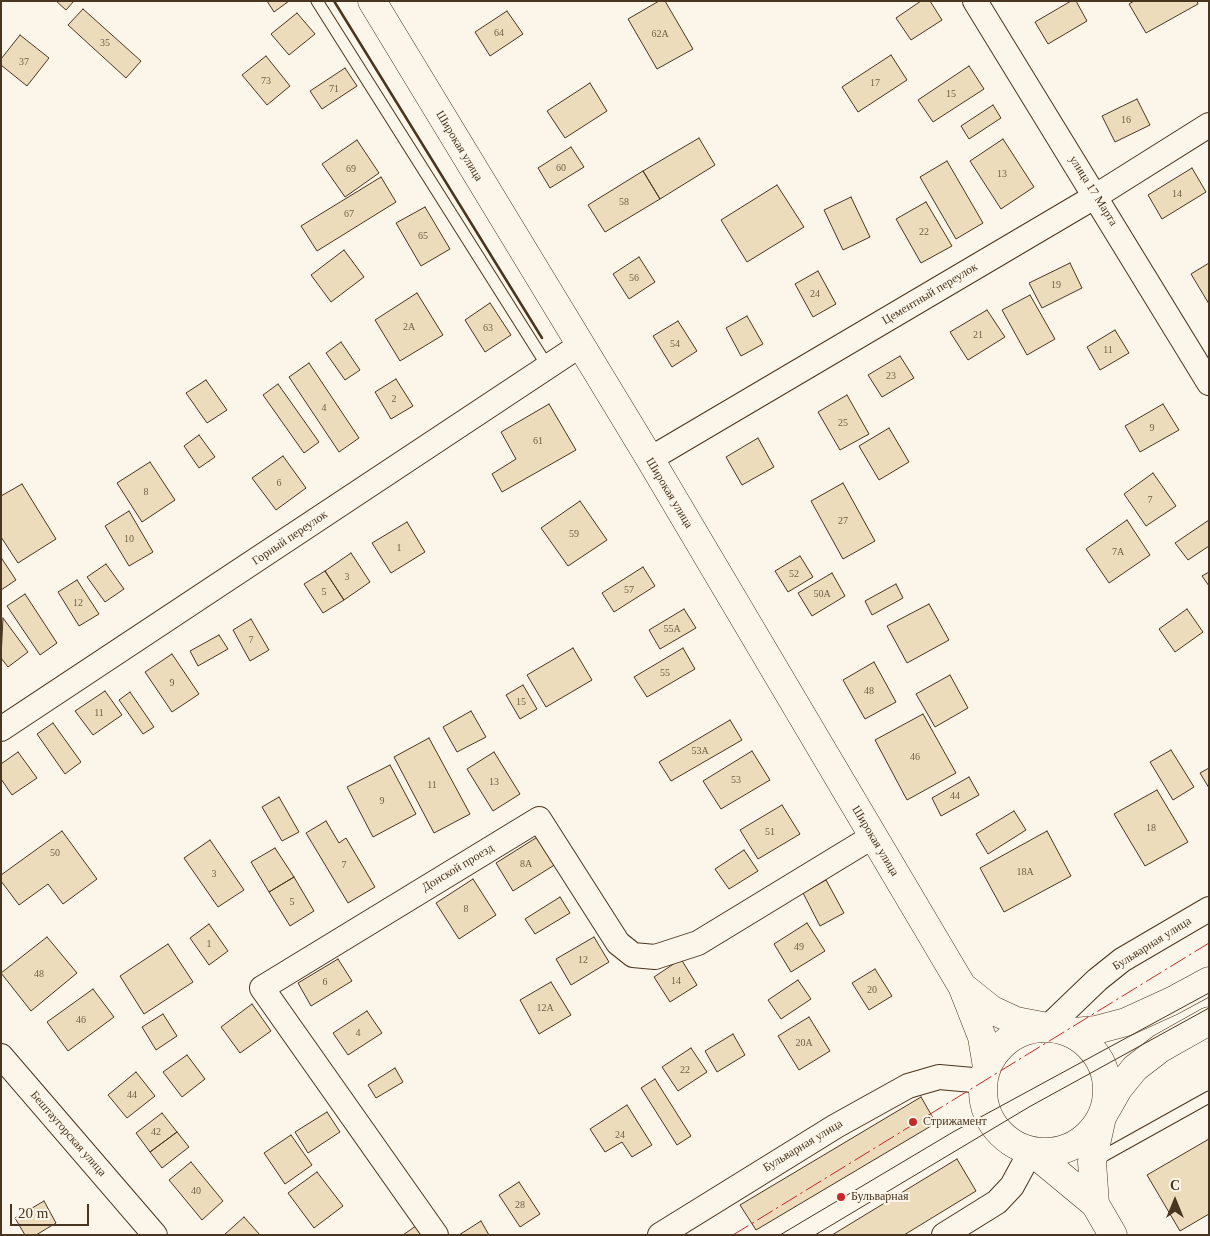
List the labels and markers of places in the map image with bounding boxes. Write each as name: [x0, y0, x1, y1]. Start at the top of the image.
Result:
place label: Стрижамент: [923, 1115, 987, 1129]
marker: Стрижамент: [907, 1116, 919, 1128]
place label: Бульварная: [851, 1190, 909, 1204]
marker: Бульварная: [835, 1191, 847, 1203]

